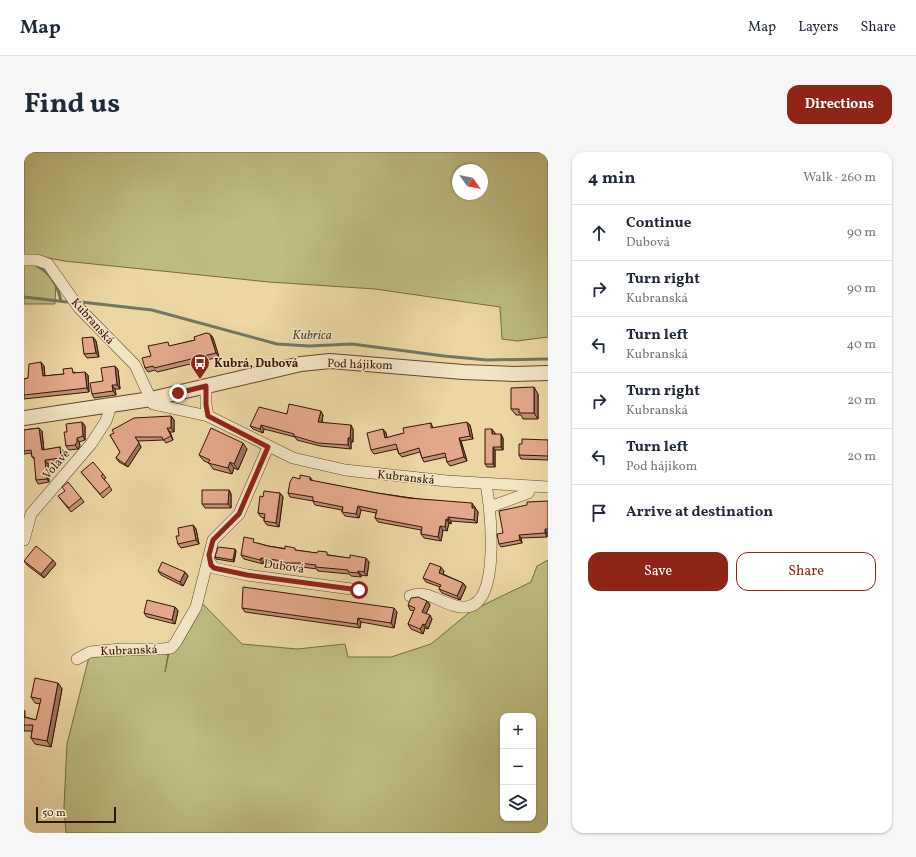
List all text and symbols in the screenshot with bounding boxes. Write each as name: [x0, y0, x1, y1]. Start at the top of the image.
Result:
text: Map: [20, 15, 61, 41]
text: Map: [748, 18, 776, 37]
text: Layers: [798, 18, 838, 37]
text: Share: [860, 18, 896, 37]
text: Find us: [24, 85, 120, 124]
button: Directions: [787, 85, 892, 124]
north arrow: [452, 164, 488, 200]
text: 4 min: [588, 167, 635, 190]
text: Walk · 260 m: [803, 169, 876, 187]
text: Continue: [626, 213, 691, 234]
icon: ahead: [588, 222, 610, 244]
text: 90 m: [847, 224, 876, 242]
text: Dubová: [626, 234, 670, 252]
text: Turn right: [626, 269, 700, 290]
icon: right: [588, 278, 610, 300]
text: 90 m: [847, 280, 876, 298]
text: Kubranská: [626, 290, 688, 308]
street label: Kubranská: [67, 295, 117, 348]
text: Turn left: [626, 325, 688, 346]
water label: Kubrica: [292, 327, 332, 345]
icon: left: [588, 334, 610, 356]
text: 40 m: [847, 336, 876, 354]
text: Kubranská: [626, 346, 688, 364]
bus stop icon: Kubrá, Dubová: [189, 352, 211, 380]
place label: Kubrá, Dubová: [214, 356, 299, 372]
street label: Pod hájikom: [327, 356, 393, 374]
text: Turn right: [626, 381, 700, 402]
route end: [169, 384, 187, 402]
icon: right: [588, 390, 610, 412]
text: 20 m: [847, 392, 876, 410]
text: Kubranská: [626, 402, 688, 420]
text: Turn left: [626, 437, 688, 458]
street label: Volavé: [39, 446, 74, 483]
icon: left: [588, 446, 610, 468]
text: 20 m: [847, 448, 876, 466]
text: Pod hájikom: [626, 458, 697, 476]
street label: Kubranská: [377, 467, 435, 489]
icon: arrive: [588, 502, 610, 524]
text: Arrive at destination: [626, 502, 773, 523]
button: Save: [588, 552, 728, 591]
button: Share: [736, 552, 876, 591]
street label: Dubová: [263, 556, 305, 578]
route start: [350, 581, 368, 599]
street label: Kubranská: [100, 642, 158, 660]
map controls: [500, 713, 536, 821]
button: +: [500, 713, 536, 749]
button: −: [500, 749, 536, 785]
button: layers: [500, 785, 536, 821]
scale bar: [36, 805, 116, 824]
text: 50 m: [42, 806, 66, 821]

